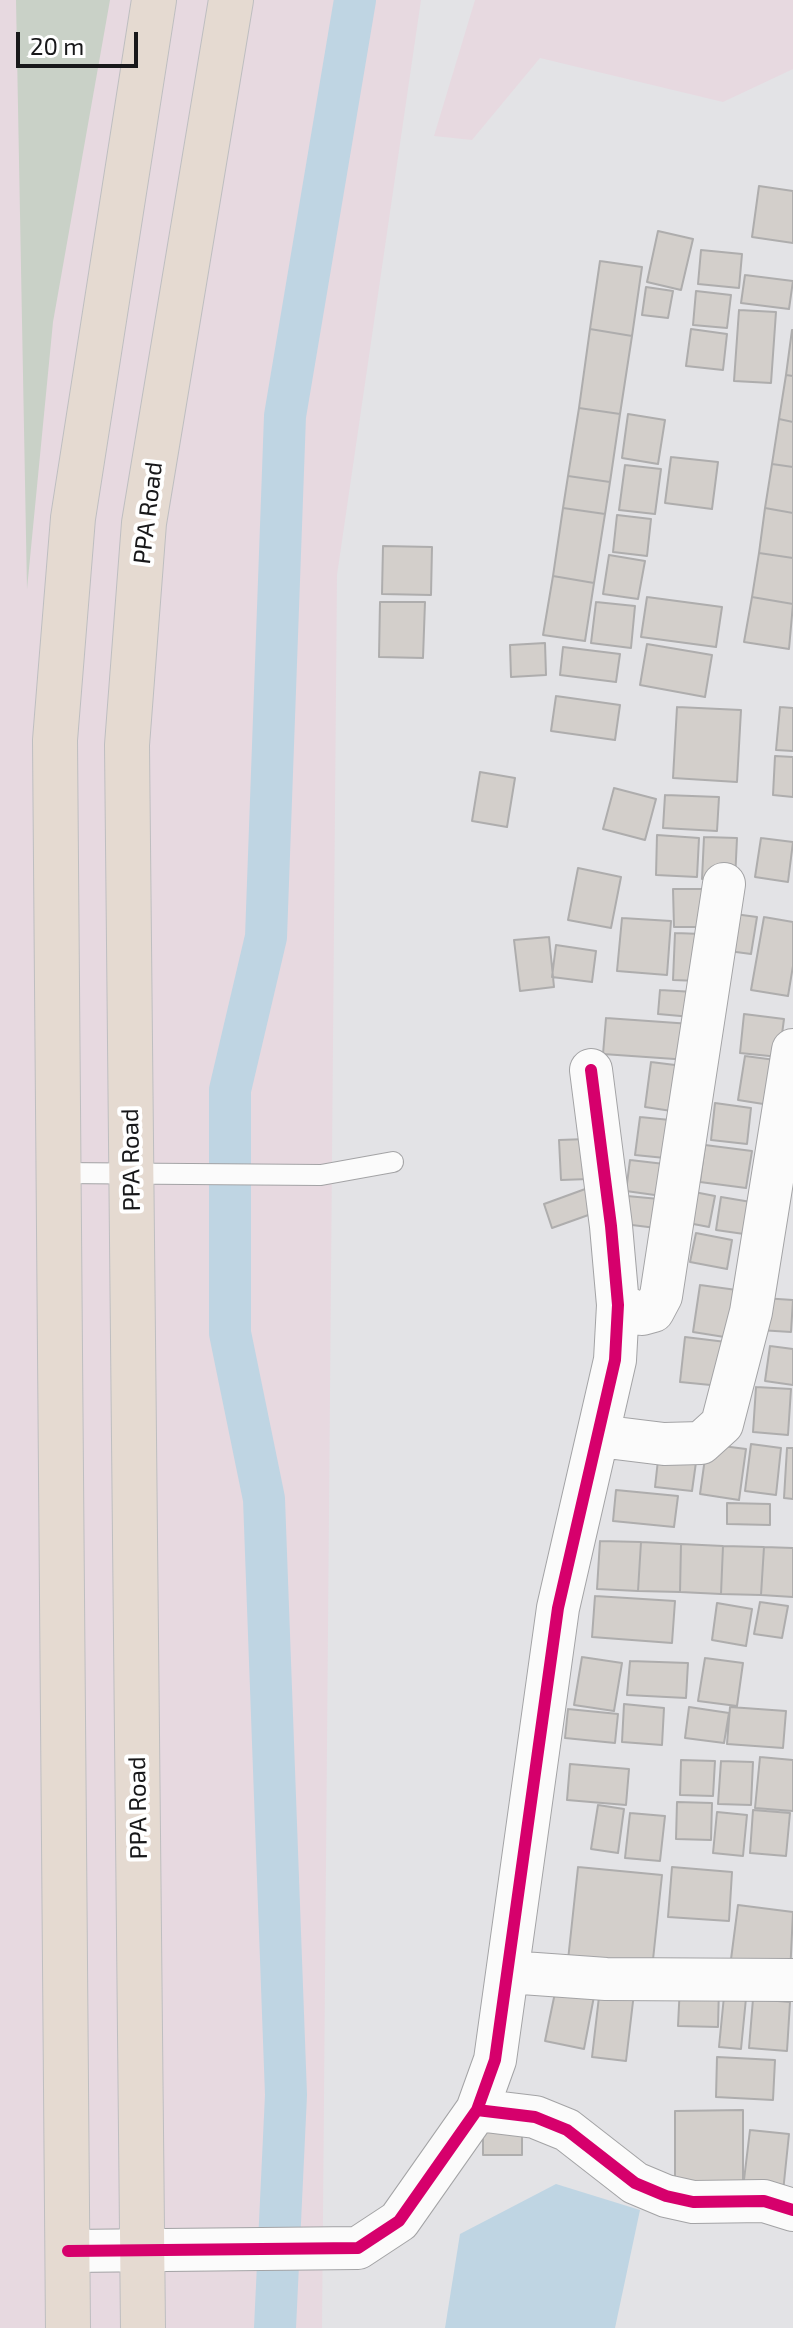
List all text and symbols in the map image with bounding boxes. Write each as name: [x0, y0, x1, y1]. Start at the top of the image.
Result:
scale bar: [20, 16, 142, 66]
text: 20 m: [30, 31, 84, 60]
street label: PPA Road: [127, 460, 169, 566]
street label: PPA Road: [116, 1108, 146, 1212]
street label: PPA Road: [123, 1756, 153, 1860]

